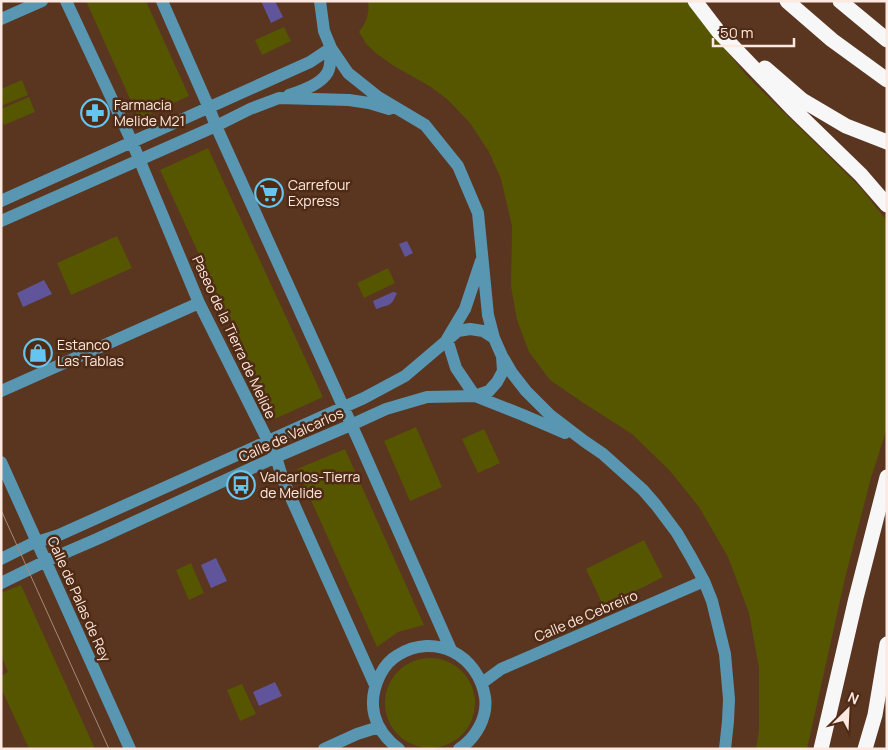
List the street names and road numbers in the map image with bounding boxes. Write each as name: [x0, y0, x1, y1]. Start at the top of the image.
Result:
street label: Paseo de la Tierra de Melide: [188, 252, 281, 422]
street label: Calle de Valcarlos: [235, 403, 346, 466]
street label: Calle de Palas de Rey: [43, 533, 116, 665]
street label: Calle de Cebreiro: [531, 585, 640, 646]

